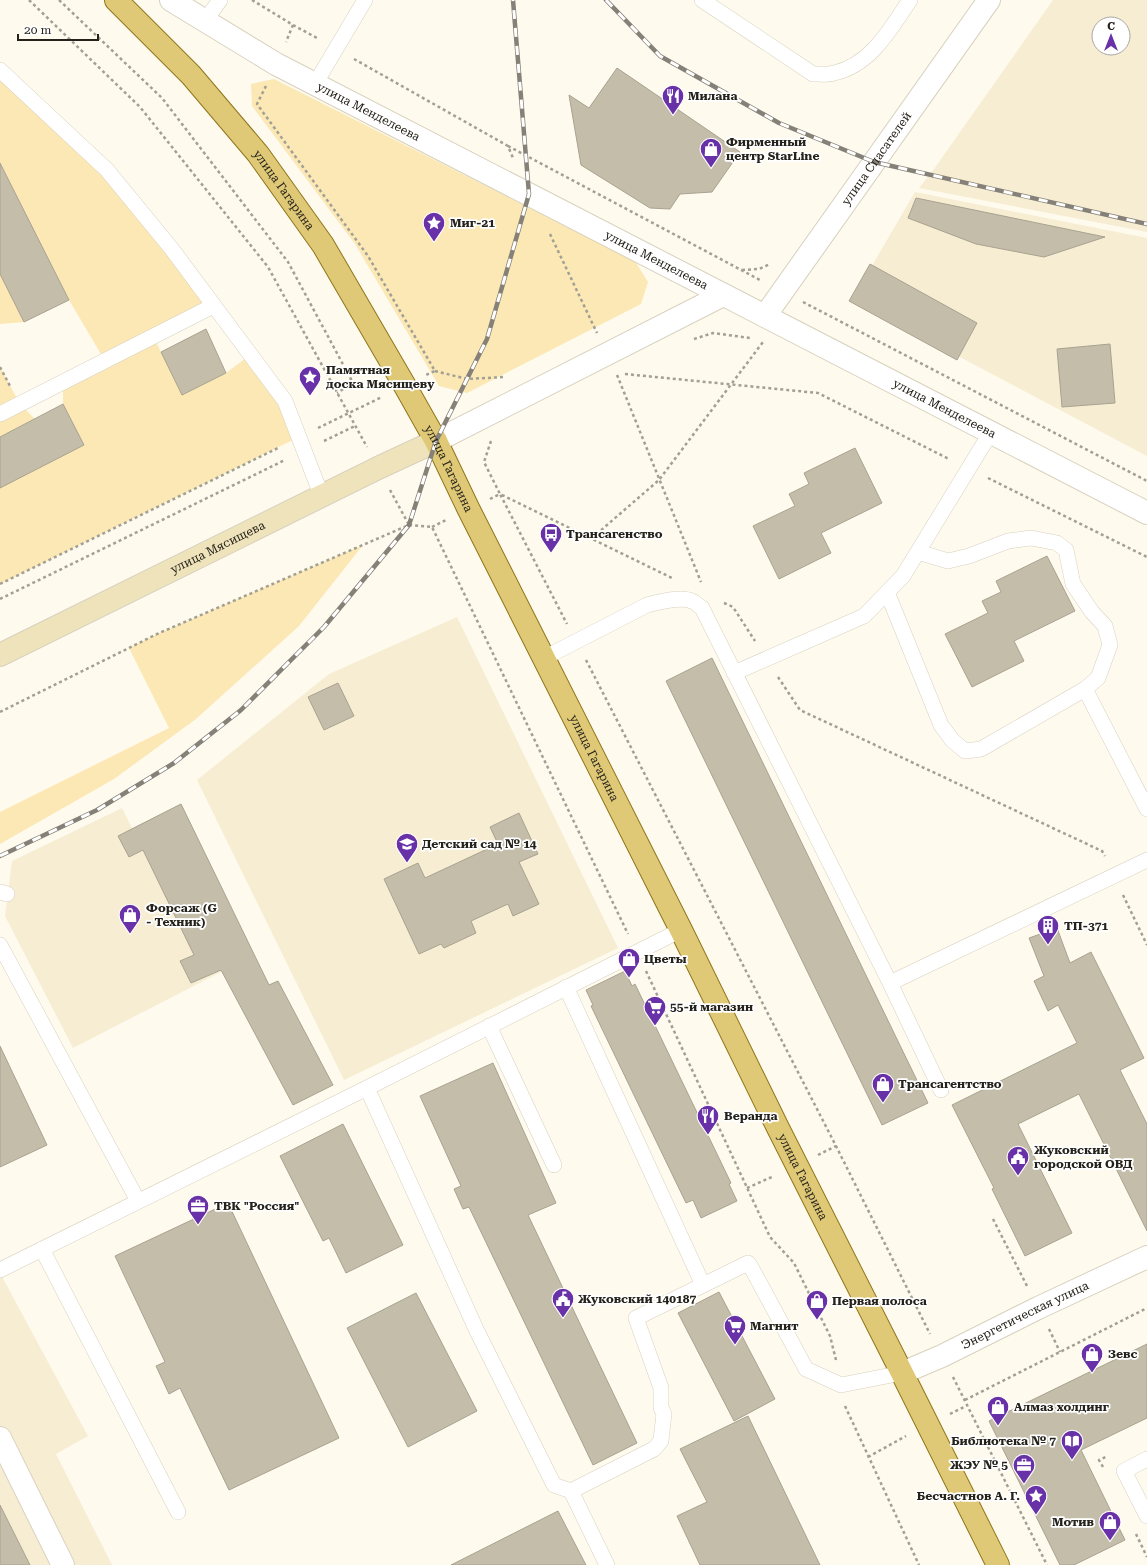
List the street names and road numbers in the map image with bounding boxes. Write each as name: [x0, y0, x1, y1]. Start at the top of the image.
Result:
street label: улица Менделеева: [315, 79, 423, 144]
street label: улица Спасателей: [839, 109, 914, 208]
street label: улица Гагарина: [250, 147, 317, 233]
street label: улица Менделеева: [603, 228, 711, 293]
street label: улица Менделеева: [891, 376, 999, 441]
street label: улица Гагарина: [421, 422, 476, 515]
street label: улица Мясищева: [168, 518, 268, 577]
street label: улица Гагарина: [566, 712, 622, 804]
street label: улица Гагарина: [775, 1131, 831, 1223]
street label: Энергетическая улица: [959, 1278, 1091, 1352]

